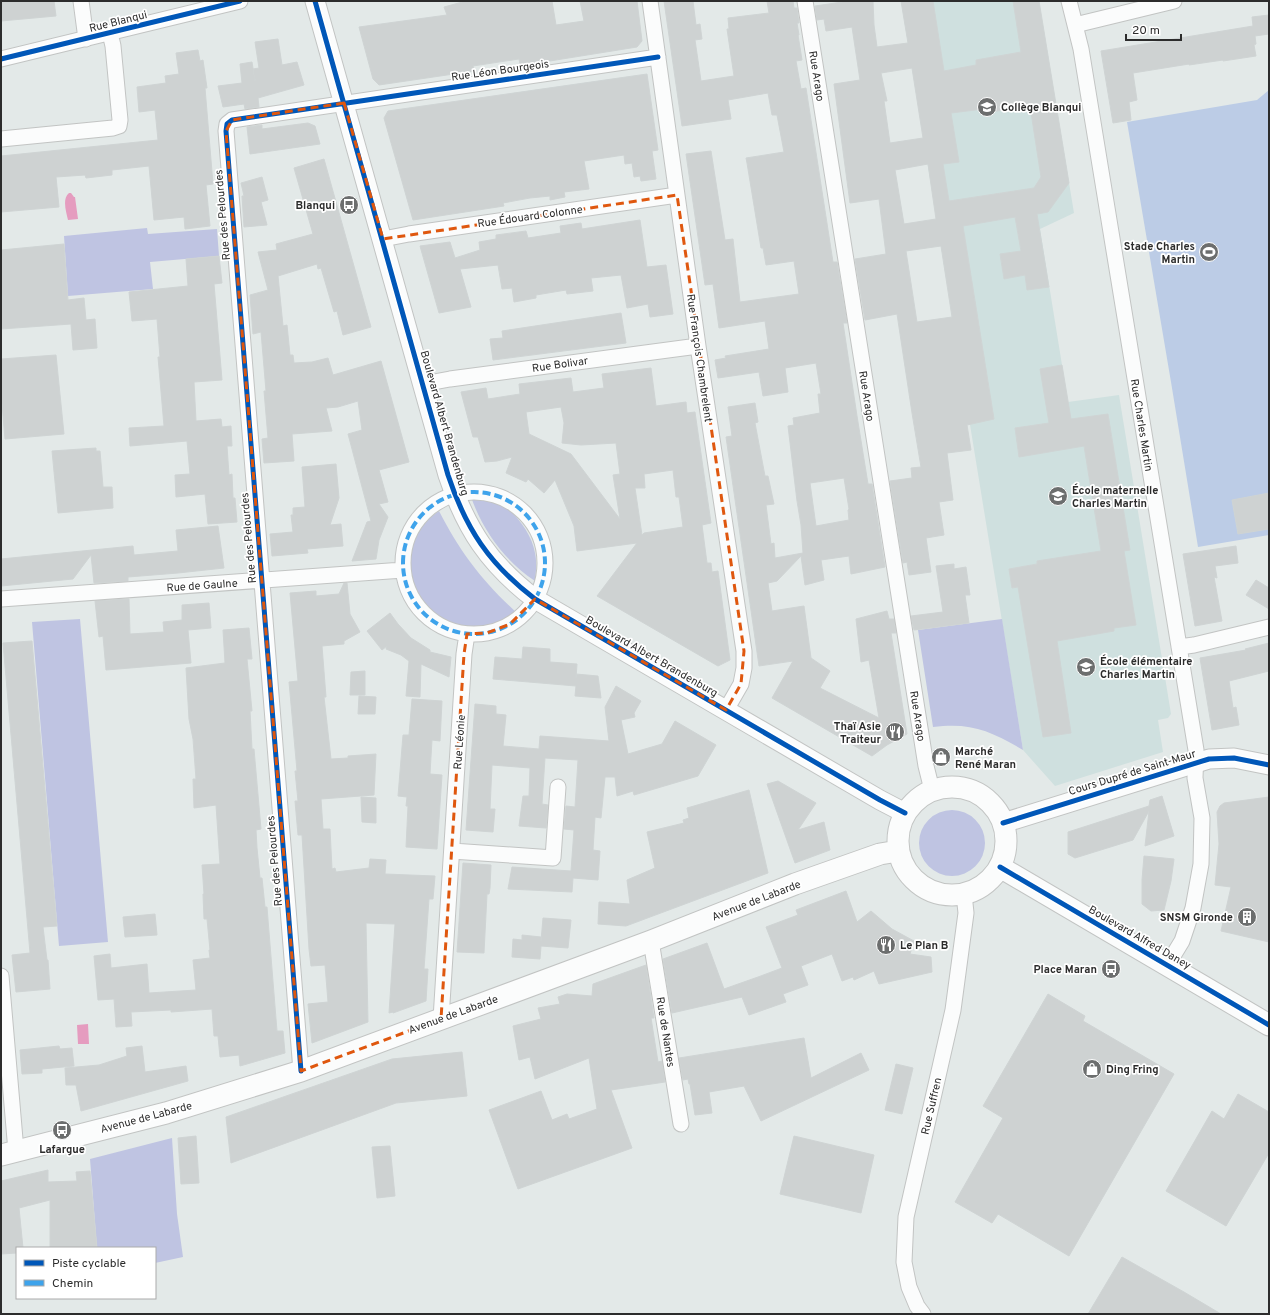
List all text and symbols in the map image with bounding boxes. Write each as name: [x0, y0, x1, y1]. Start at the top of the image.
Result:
street label: Rue Blanqui: [88, 8, 149, 36]
scale bar: [1126, 16, 1181, 42]
text: 20 m: [1132, 23, 1160, 39]
street label: Rue Arago: [805, 50, 827, 102]
street label: Rue Léon Bourgeois: [450, 57, 550, 85]
school or university icon: Collège Blanqui: [976, 96, 998, 118]
place label: Collège Blanqui: [1001, 101, 1081, 115]
street label: Rue des Pelourdes: [212, 169, 234, 261]
bus stop icon: Blanqui: [338, 194, 360, 216]
place label: Blanqui: [295, 199, 335, 213]
street label: Rue Édouard Colonne: [476, 202, 584, 231]
place label: Stade Charles Martin: [1124, 240, 1195, 267]
sports icon: Stade Charles Martin: [1198, 241, 1220, 263]
street label: Rue François Chambrelent: [683, 293, 715, 423]
street label: Boulevard Albert Brandenburg: [417, 349, 472, 498]
street label: Rue Bolivar: [531, 354, 590, 376]
street label: Rue Arago: [855, 370, 877, 422]
street label: Rue Charles Martin: [1127, 378, 1155, 472]
place label: École maternelle Charles Martin: [1072, 483, 1158, 511]
school or university icon: École maternelle Charles Martin: [1047, 485, 1069, 507]
street label: Rue des Pelourdes: [238, 492, 260, 584]
street label: Rue de Gaulne: [166, 577, 238, 595]
street label: Boulevard Albert Brandenburg: [583, 613, 720, 701]
place label: École élémentaire Charles Martin: [1100, 654, 1192, 682]
school or university icon: École élémentaire Charles Martin: [1075, 656, 1097, 678]
street label: Rue Arago: [906, 690, 928, 742]
street label: Rue Léonie: [451, 714, 469, 770]
place label: Thaï Asie Traiteur: [834, 720, 881, 747]
restaurant icon: Thaï Asie Traiteur: [884, 721, 906, 743]
place label: Marché René Maran: [955, 745, 1016, 772]
shop icon: Marché René Maran: [930, 746, 952, 768]
street label: Cours Dupré de Saint-Maur: [1067, 747, 1198, 799]
street label: Rue des Pelourdes: [264, 815, 286, 907]
street label: Avenue de Labarde: [710, 877, 803, 924]
street label: Boulevard Alfred Daney: [1086, 903, 1193, 973]
building icon: SNSM Gironde: [1236, 906, 1258, 928]
place label: SNSM Gironde: [1160, 911, 1233, 925]
restaurant icon: Le Plan B: [875, 934, 897, 956]
place label: Le Plan B: [900, 939, 948, 953]
bus stop icon: Place Maran: [1100, 958, 1122, 980]
place label: Place Maran: [1034, 963, 1097, 977]
street label: Avenue de Labarde: [407, 992, 500, 1038]
street label: Rue de Nantes: [653, 996, 677, 1068]
shop icon: Ding Fring: [1081, 1058, 1103, 1080]
place label: Ding Fring: [1106, 1063, 1159, 1077]
street label: Rue Suffren: [919, 1076, 945, 1136]
street label: Avenue de Labarde: [99, 1099, 194, 1137]
bus stop icon: Lafargue: [51, 1119, 73, 1141]
place label: Lafargue: [39, 1143, 85, 1157]
legend: [16, 1247, 156, 1299]
text: Piste cyclable: [52, 1256, 126, 1272]
text: Chemin: [52, 1276, 93, 1292]

